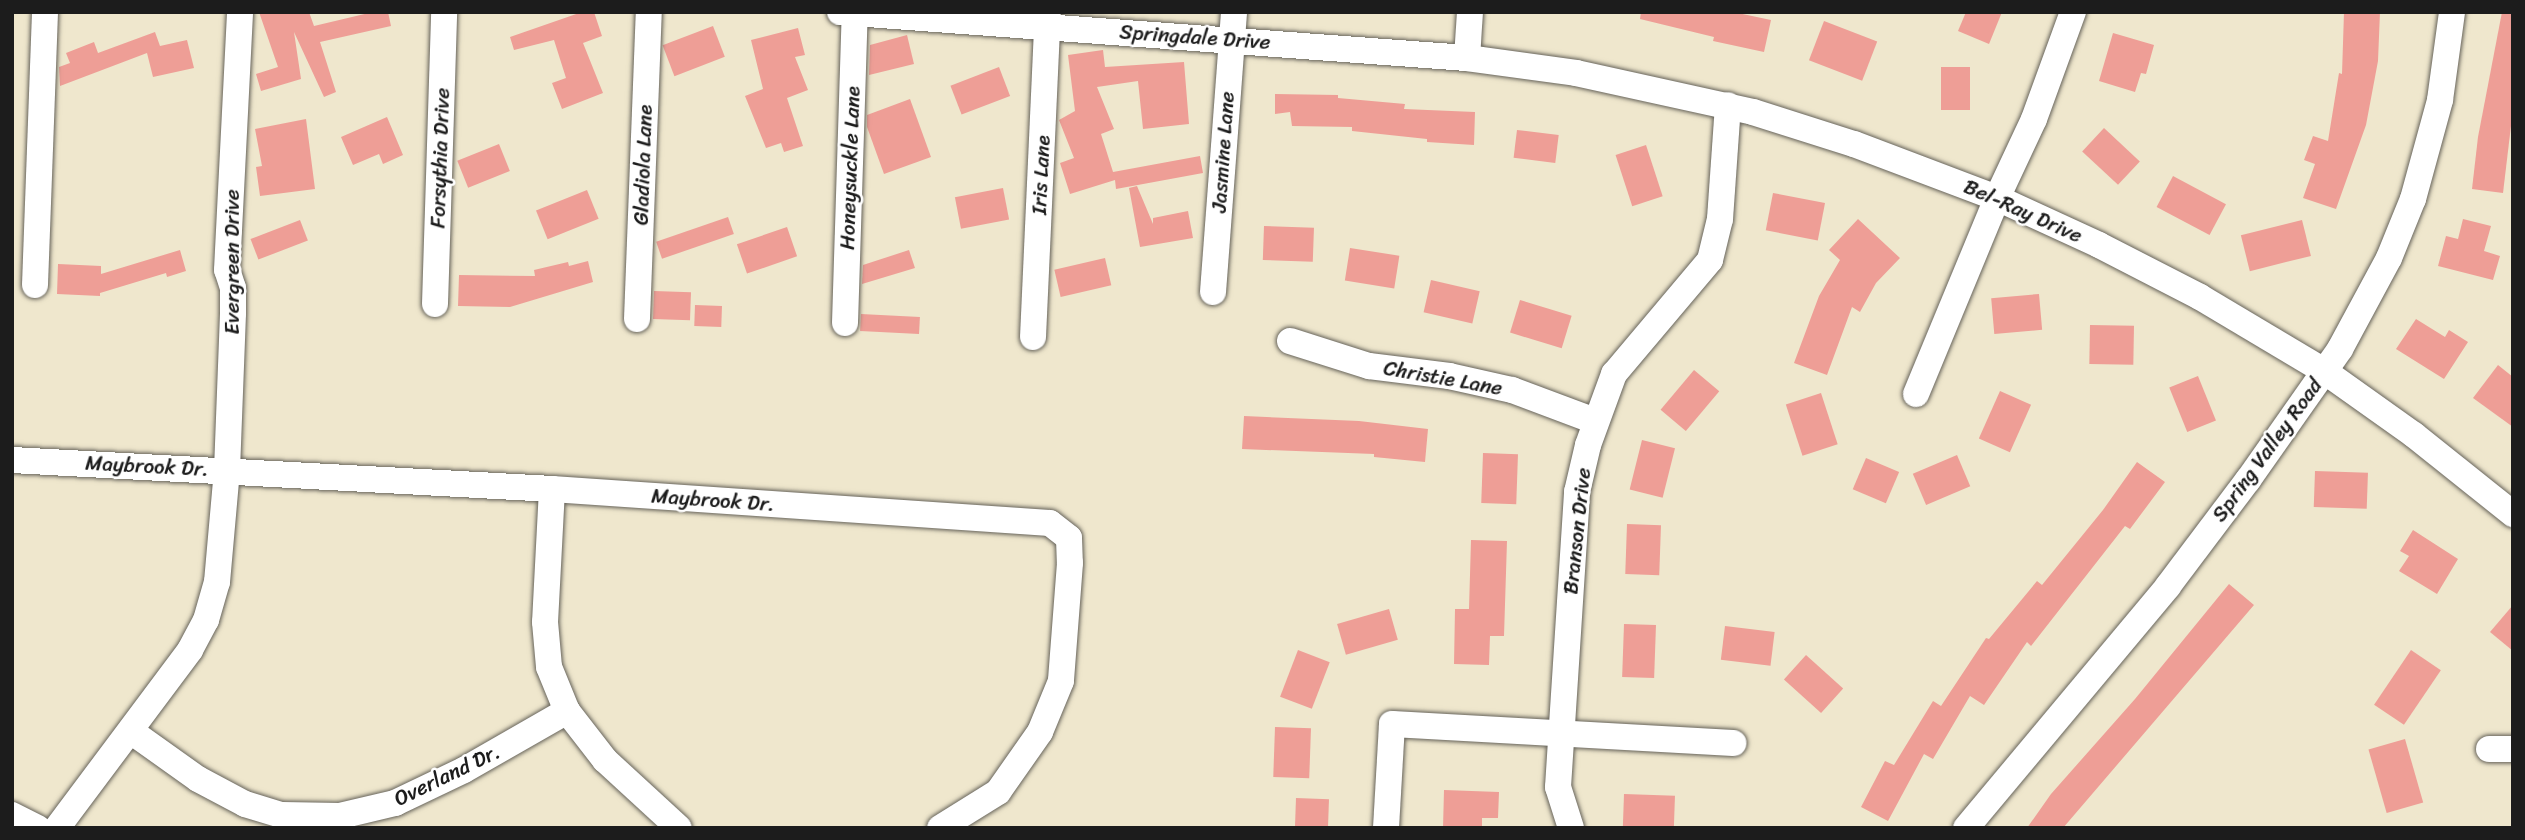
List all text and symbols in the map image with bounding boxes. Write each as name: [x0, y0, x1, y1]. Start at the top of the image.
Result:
street label: Springdale Drive: [1119, 19, 1271, 55]
street label: Honeysuckle Lane: [835, 85, 865, 251]
street label: Forsythia Drive: [425, 87, 455, 229]
street label: Jasmine Lane: [1206, 91, 1240, 213]
street label: Gladiola Lane: [628, 104, 658, 226]
street label: Iris Lane: [1026, 134, 1056, 216]
street label: Bel-Ray Drive: [1960, 174, 2086, 248]
street label: Evergreen Drive: [219, 189, 245, 335]
street label: Christie Lane: [1382, 355, 1504, 401]
street label: Spring Valley Road: [2206, 373, 2328, 527]
street label: Maybrook Dr.: [85, 450, 209, 482]
street label: Branson Drive: [1558, 466, 1596, 596]
street label: Maybrook Dr.: [651, 483, 775, 517]
street label: Overland Dr.: [391, 739, 503, 811]

